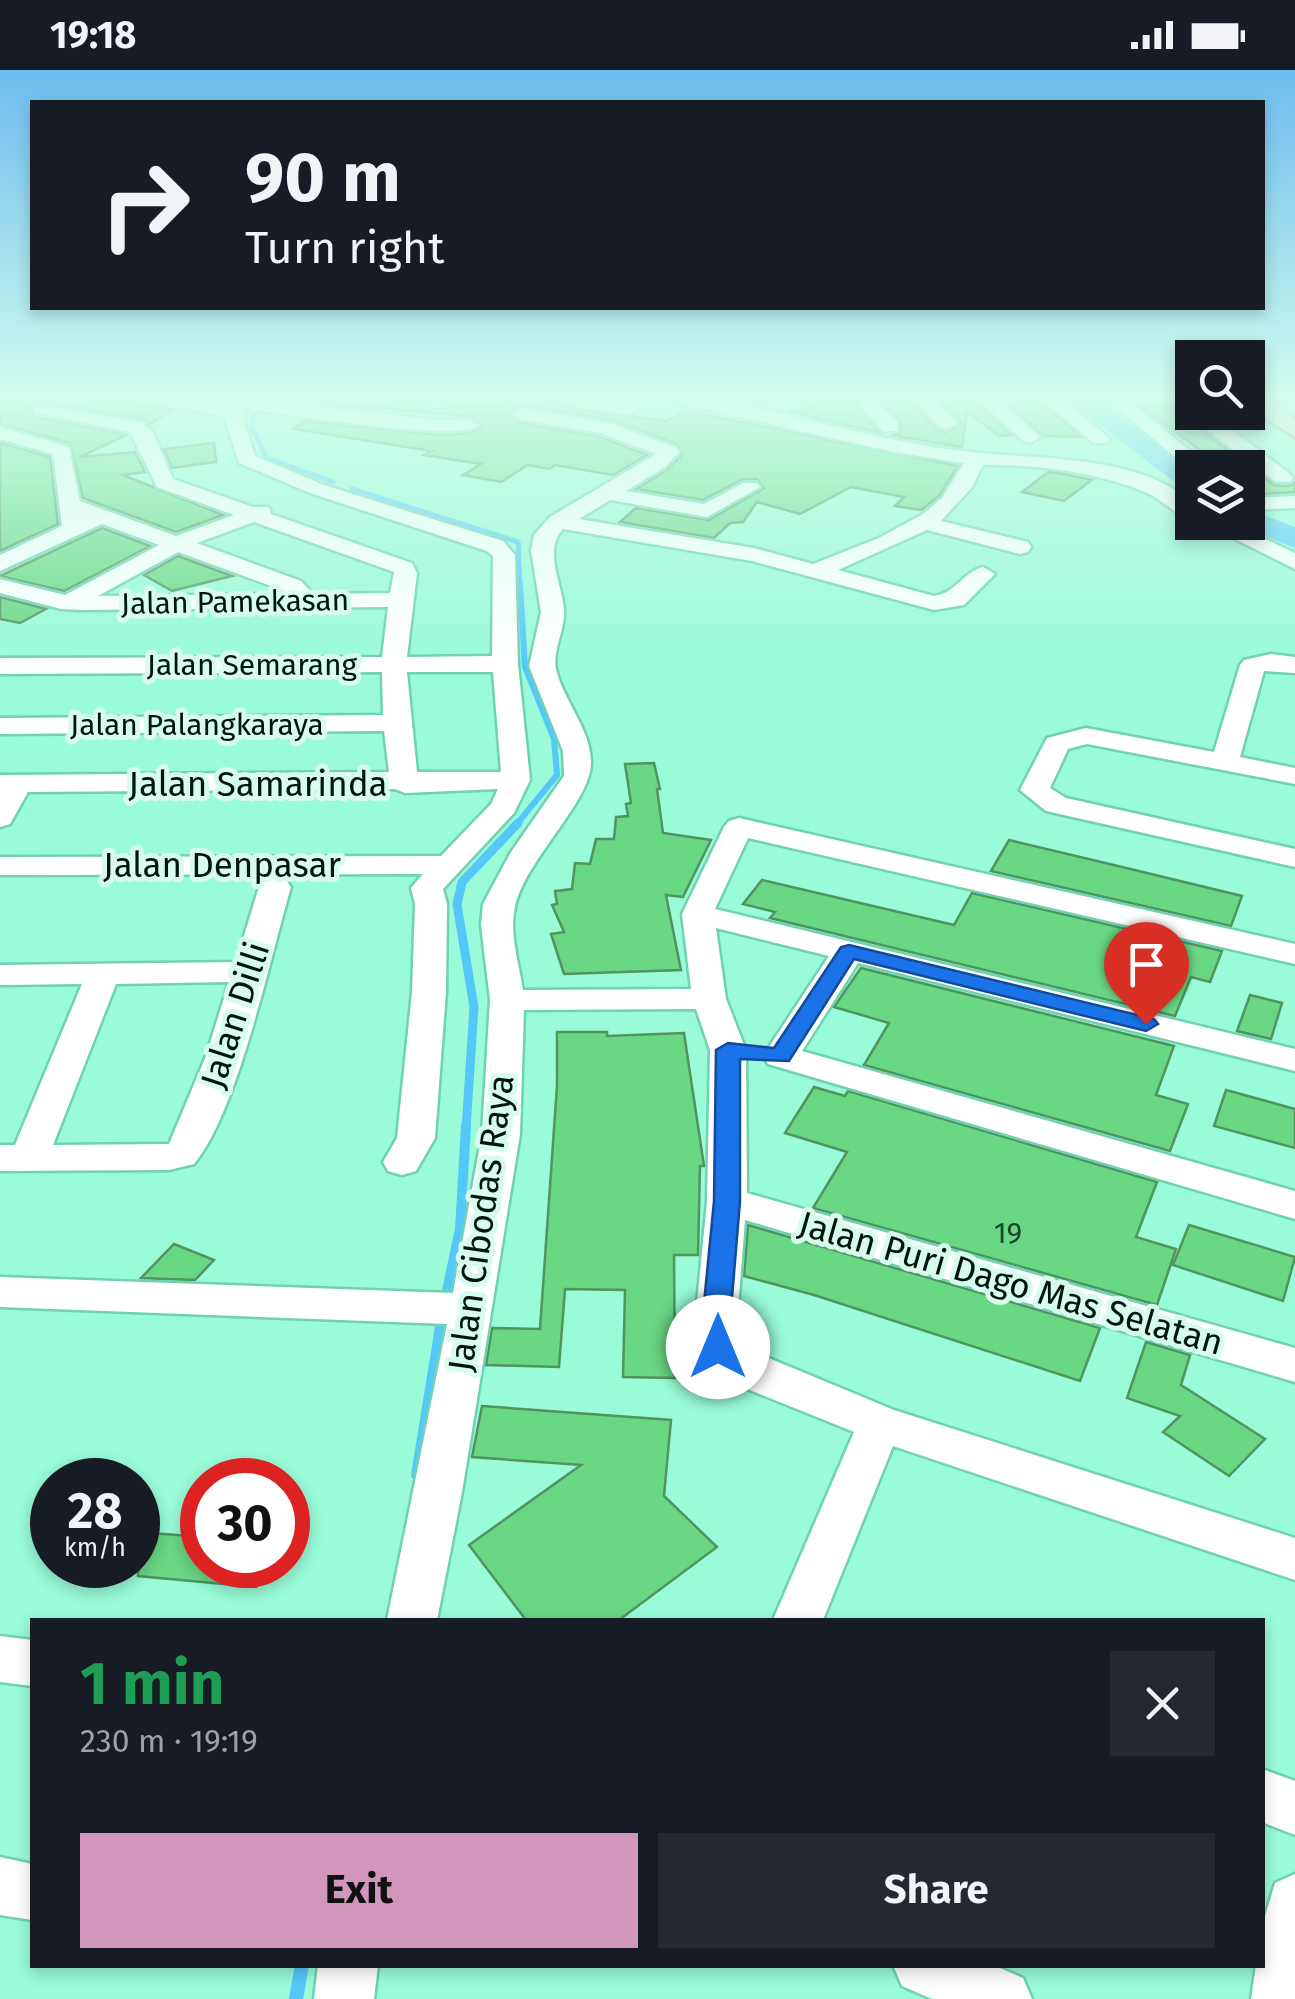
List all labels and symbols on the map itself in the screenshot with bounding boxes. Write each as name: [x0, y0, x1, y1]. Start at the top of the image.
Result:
street label: Jalan Pamekasan: [121, 582, 349, 622]
street label: Jalan Semarang: [147, 647, 358, 683]
street label: Jalan Palangkaraya: [70, 707, 324, 743]
street label: Jalan Samarinda: [128, 763, 388, 805]
street label: Jalan Denpasar: [103, 844, 342, 886]
pin: [1104, 922, 1189, 1025]
street label: Jalan Dilli: [192, 937, 278, 1093]
street label: Jalan Cibodas Raya: [439, 1072, 523, 1374]
street label: Jalan Puri Dago Mas Selatan: [794, 1202, 1228, 1364]
house number: 19: [994, 1215, 1022, 1251]
position arrow: [666, 1295, 770, 1399]
speed limit sign: 30: [180, 1458, 310, 1588]

